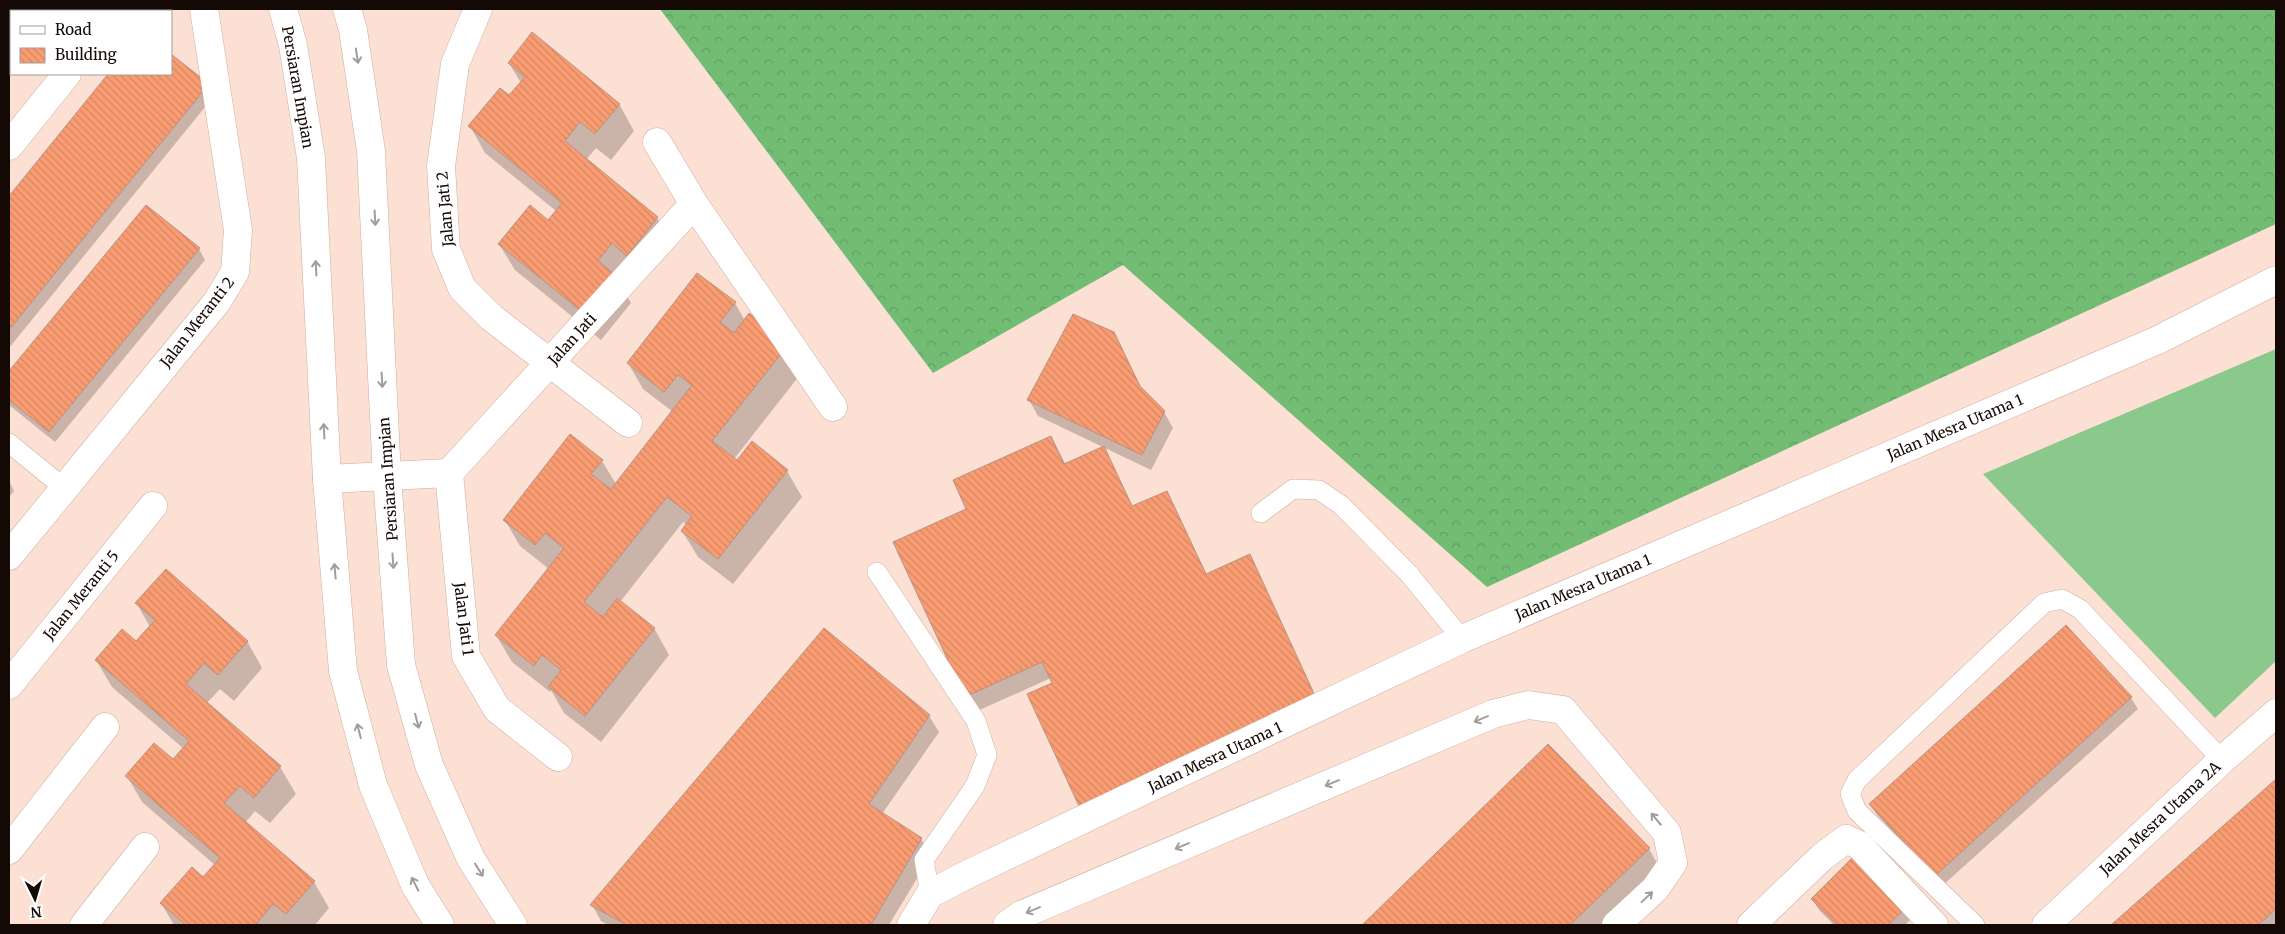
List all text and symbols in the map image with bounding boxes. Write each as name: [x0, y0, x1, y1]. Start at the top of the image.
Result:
legend: [10, 10, 172, 75]
text: Road: [55, 20, 91, 39]
street label: Persiaran Impian: [278, 24, 318, 150]
text: Building: [55, 45, 117, 64]
one-way arrow: [352, 48, 362, 64]
street label: Jalan Jati 2: [432, 170, 458, 249]
one-way arrow: [370, 210, 379, 226]
one-way arrow: [312, 261, 321, 277]
street label: Jalan Meranti 2: [155, 273, 238, 372]
street label: Jalan Jati: [543, 309, 600, 370]
one-way arrow: [377, 372, 387, 388]
street label: Jalan Mesra Utama 1: [1883, 390, 2026, 465]
street label: Persiaran Impian: [374, 416, 402, 541]
one-way arrow: [320, 423, 329, 439]
street label: Jalan Meranti 5: [39, 546, 123, 644]
street label: Jalan Mesra Utama 1: [1511, 550, 1654, 625]
one-way arrow: [388, 552, 398, 568]
one-way arrow: [330, 564, 340, 580]
street label: Jalan Jati 1: [450, 580, 478, 657]
one-way arrow: [412, 712, 422, 728]
one-way arrow: [1474, 715, 1489, 725]
street label: Jalan Mesra Utama 1: [1144, 718, 1285, 797]
one-way arrow: [354, 724, 363, 740]
street label: Jalan Mesra Utama 2A: [2095, 757, 2225, 880]
one-way arrow: [1325, 778, 1340, 788]
one-way arrow: [1650, 813, 1661, 826]
one-way arrow: [1175, 842, 1190, 852]
one-way arrow: [474, 863, 484, 877]
north arrow: [10, 874, 60, 924]
one-way arrow: [410, 876, 420, 891]
one-way arrow: [1641, 891, 1654, 902]
text: N: [30, 903, 42, 921]
one-way arrow: [1026, 906, 1041, 915]

